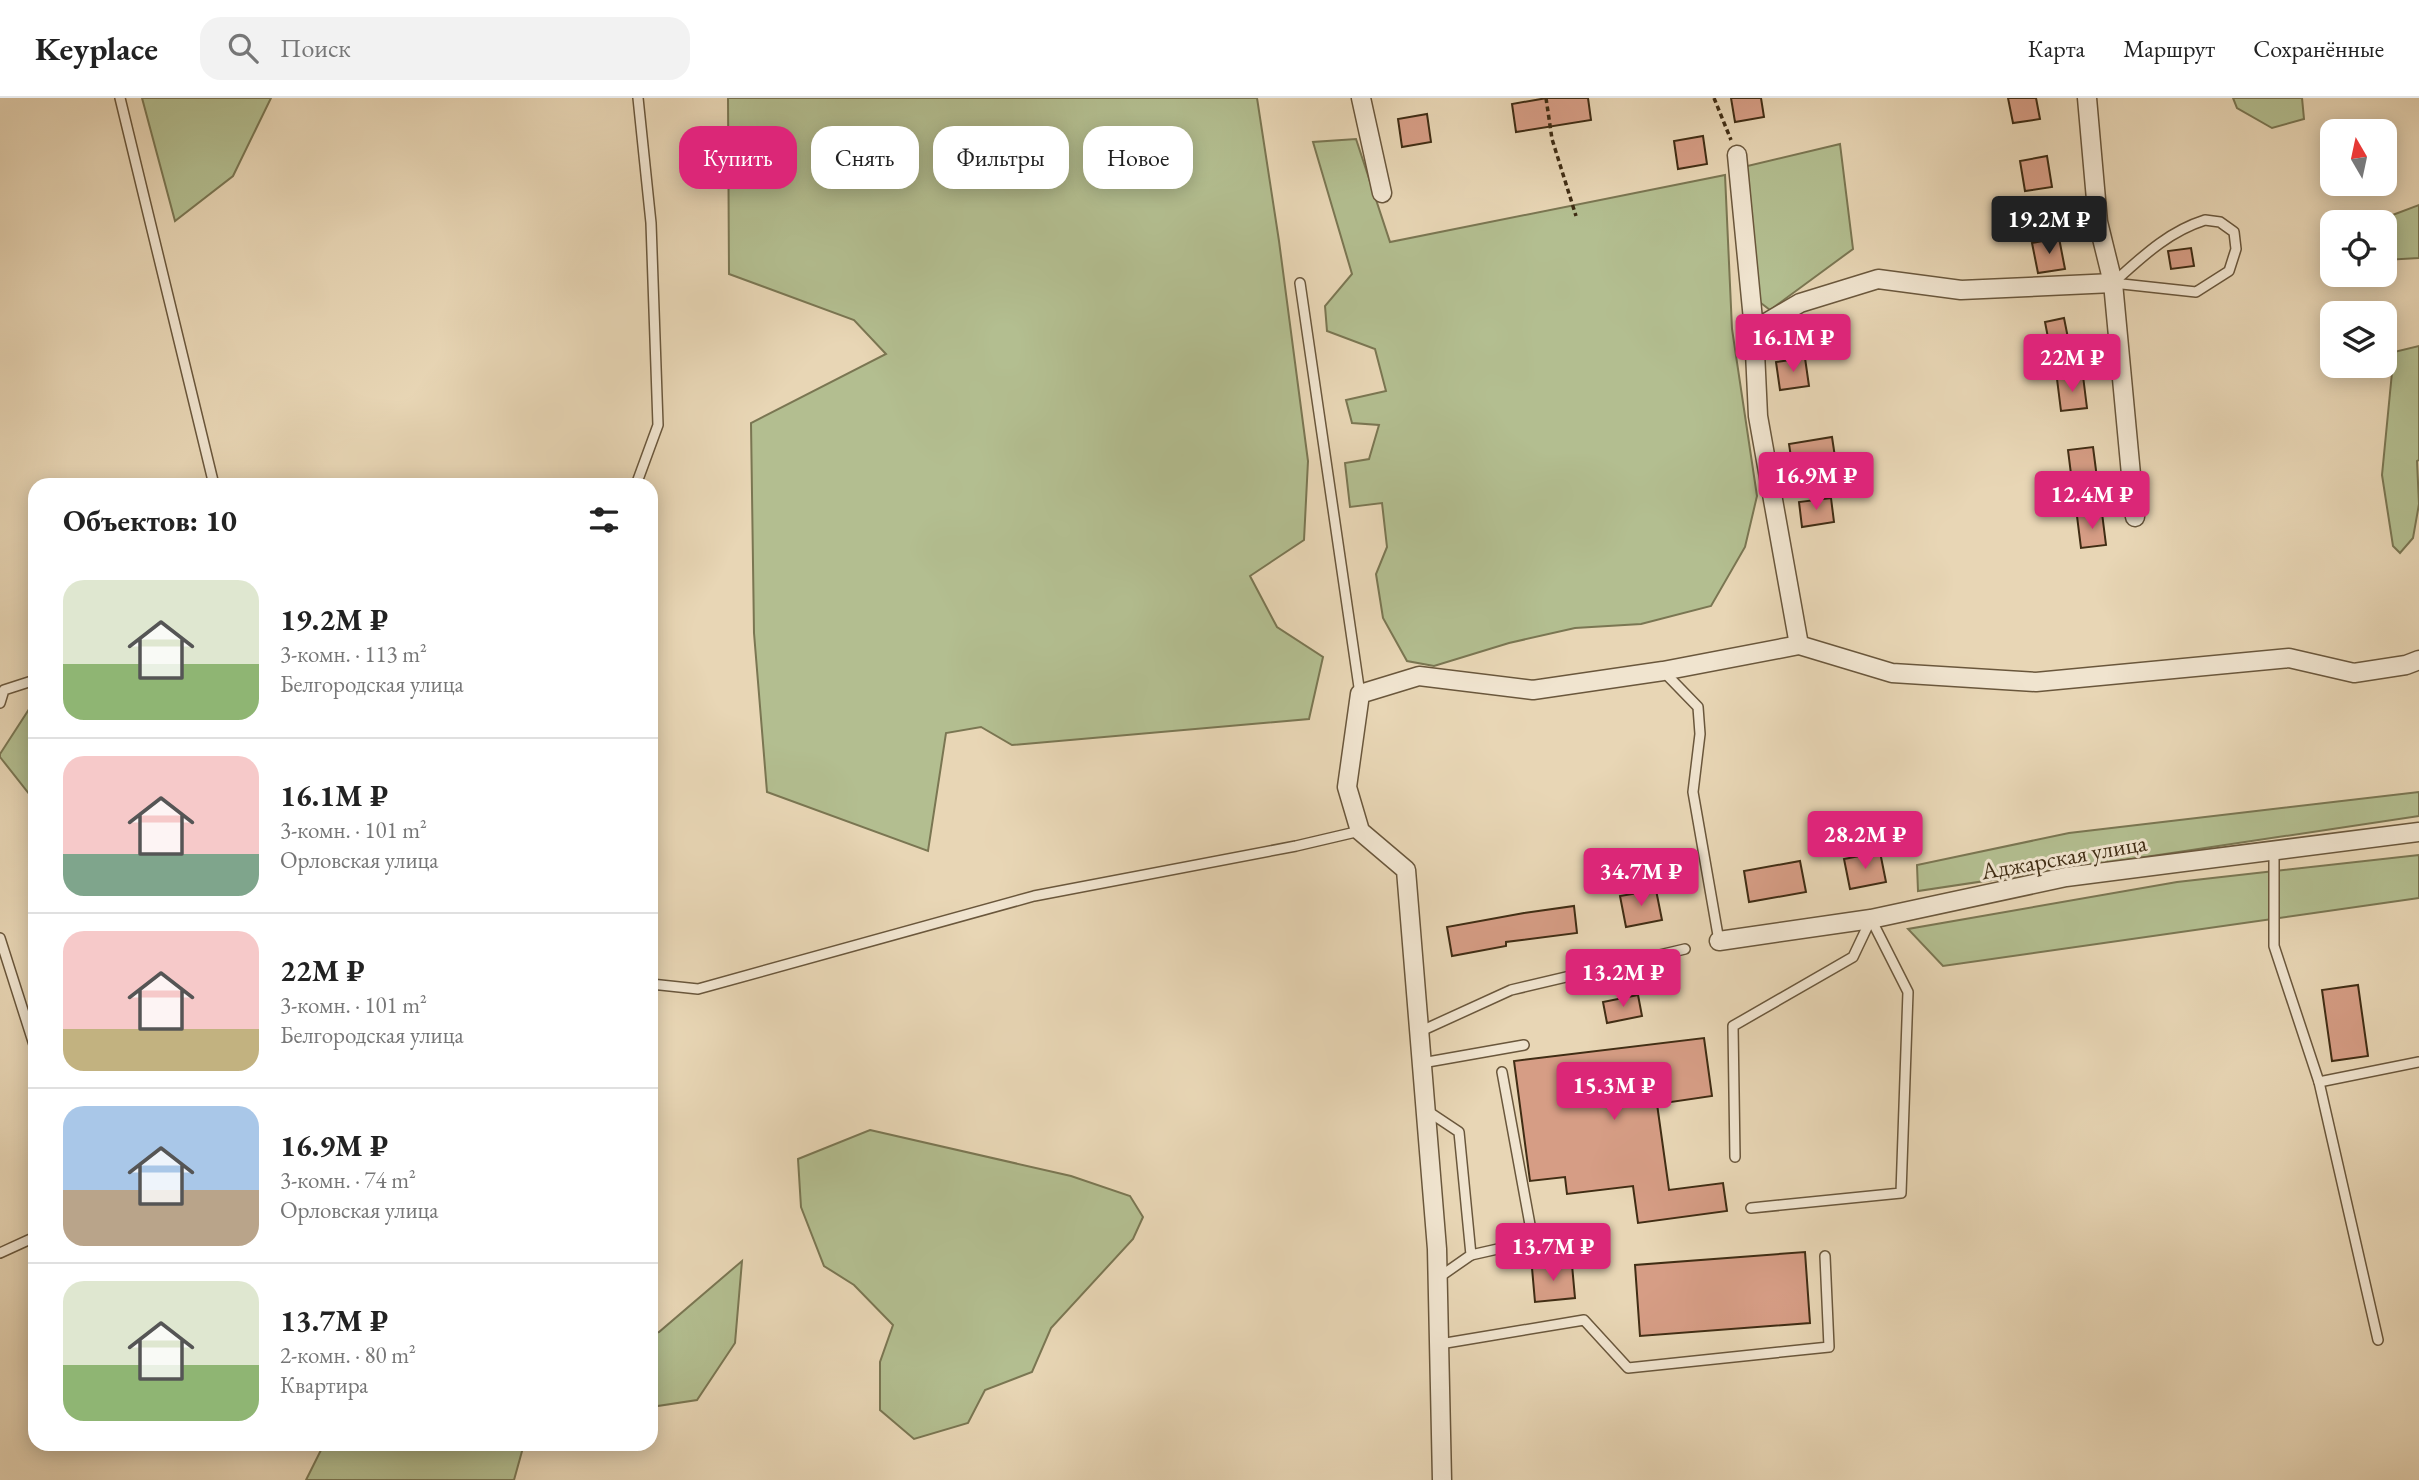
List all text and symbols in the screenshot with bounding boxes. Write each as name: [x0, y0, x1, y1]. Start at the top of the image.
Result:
search box: [200, 17, 690, 80]
text: Keyplace: [35, 27, 158, 70]
icon: search: [224, 29, 262, 67]
text: Поиск: [280, 31, 351, 65]
text: Карта: [2028, 33, 2085, 64]
text: Маршрут: [2123, 33, 2215, 64]
text: Сохранённые: [2253, 33, 2384, 64]
north arrow: [2320, 119, 2398, 196]
map controls: [2320, 119, 2397, 378]
chip: Купить: [679, 126, 797, 189]
chip: Снять: [811, 126, 919, 189]
chip: Фильтры: [933, 126, 1069, 189]
chip: Новое: [1083, 126, 1193, 189]
pin: 19.2M ₽: [1984, 197, 2114, 256]
text: 19.2M ₽: [2008, 204, 2090, 234]
button: locate: [2320, 210, 2397, 287]
button: layers: [2320, 301, 2397, 378]
pin: 16.1M ₽: [1728, 314, 1858, 374]
text: 16.1M ₽: [1752, 322, 1834, 352]
pin: 22M ₽: [2023, 334, 2121, 394]
text: 22M ₽: [2039, 342, 2105, 372]
pin: 16.9M ₽: [1751, 452, 1881, 512]
text: 16.9M ₽: [1775, 460, 1857, 490]
pin: 12.4M ₽: [2027, 472, 2157, 531]
text: 12.4M ₽: [2051, 479, 2133, 509]
text: Объектов: 10: [63, 501, 237, 540]
icon: filters: [585, 501, 623, 539]
text: 19.2M ₽: [280, 600, 388, 639]
icon: home: [119, 608, 203, 692]
text: 3-комн. · 113 m²: [280, 639, 427, 669]
text: Белгородская улица: [280, 669, 464, 699]
text: 16.1M ₽: [280, 776, 388, 815]
icon: home: [119, 784, 203, 868]
pin: 28.2M ₽: [1800, 812, 1930, 871]
text: 3-комн. · 101 m²: [280, 815, 427, 845]
text: 28.2M ₽: [1824, 819, 1906, 849]
street label: Аджарская улица: [1978, 827, 2150, 887]
text: Орловская улица: [280, 845, 439, 875]
pin: 34.7M ₽: [1576, 848, 1706, 908]
text: 34.7M ₽: [1600, 856, 1682, 886]
pin: 13.2M ₽: [1558, 950, 1688, 1009]
text: 22M ₽: [280, 951, 365, 990]
text: 13.2M ₽: [1582, 957, 1664, 987]
icon: home: [119, 959, 203, 1043]
text: 3-комн. · 101 m²: [280, 990, 427, 1020]
text: Белгородская улица: [280, 1020, 464, 1050]
pin: 15.3M ₽: [1549, 1062, 1679, 1122]
text: 15.3M ₽: [1573, 1070, 1655, 1100]
text: 16.9M ₽: [280, 1126, 388, 1165]
icon: home: [119, 1134, 203, 1218]
text: 3-комн. · 74 m²: [280, 1165, 416, 1195]
text: Орловская улица: [280, 1195, 439, 1225]
pin: 13.7M ₽: [1488, 1224, 1618, 1283]
text: 13.7M ₽: [1512, 1231, 1594, 1261]
text: 13.7M ₽: [280, 1301, 388, 1340]
icon: home: [119, 1309, 203, 1393]
text: 2-комн. · 80 m²: [280, 1340, 416, 1370]
text: Квартира: [280, 1370, 368, 1400]

